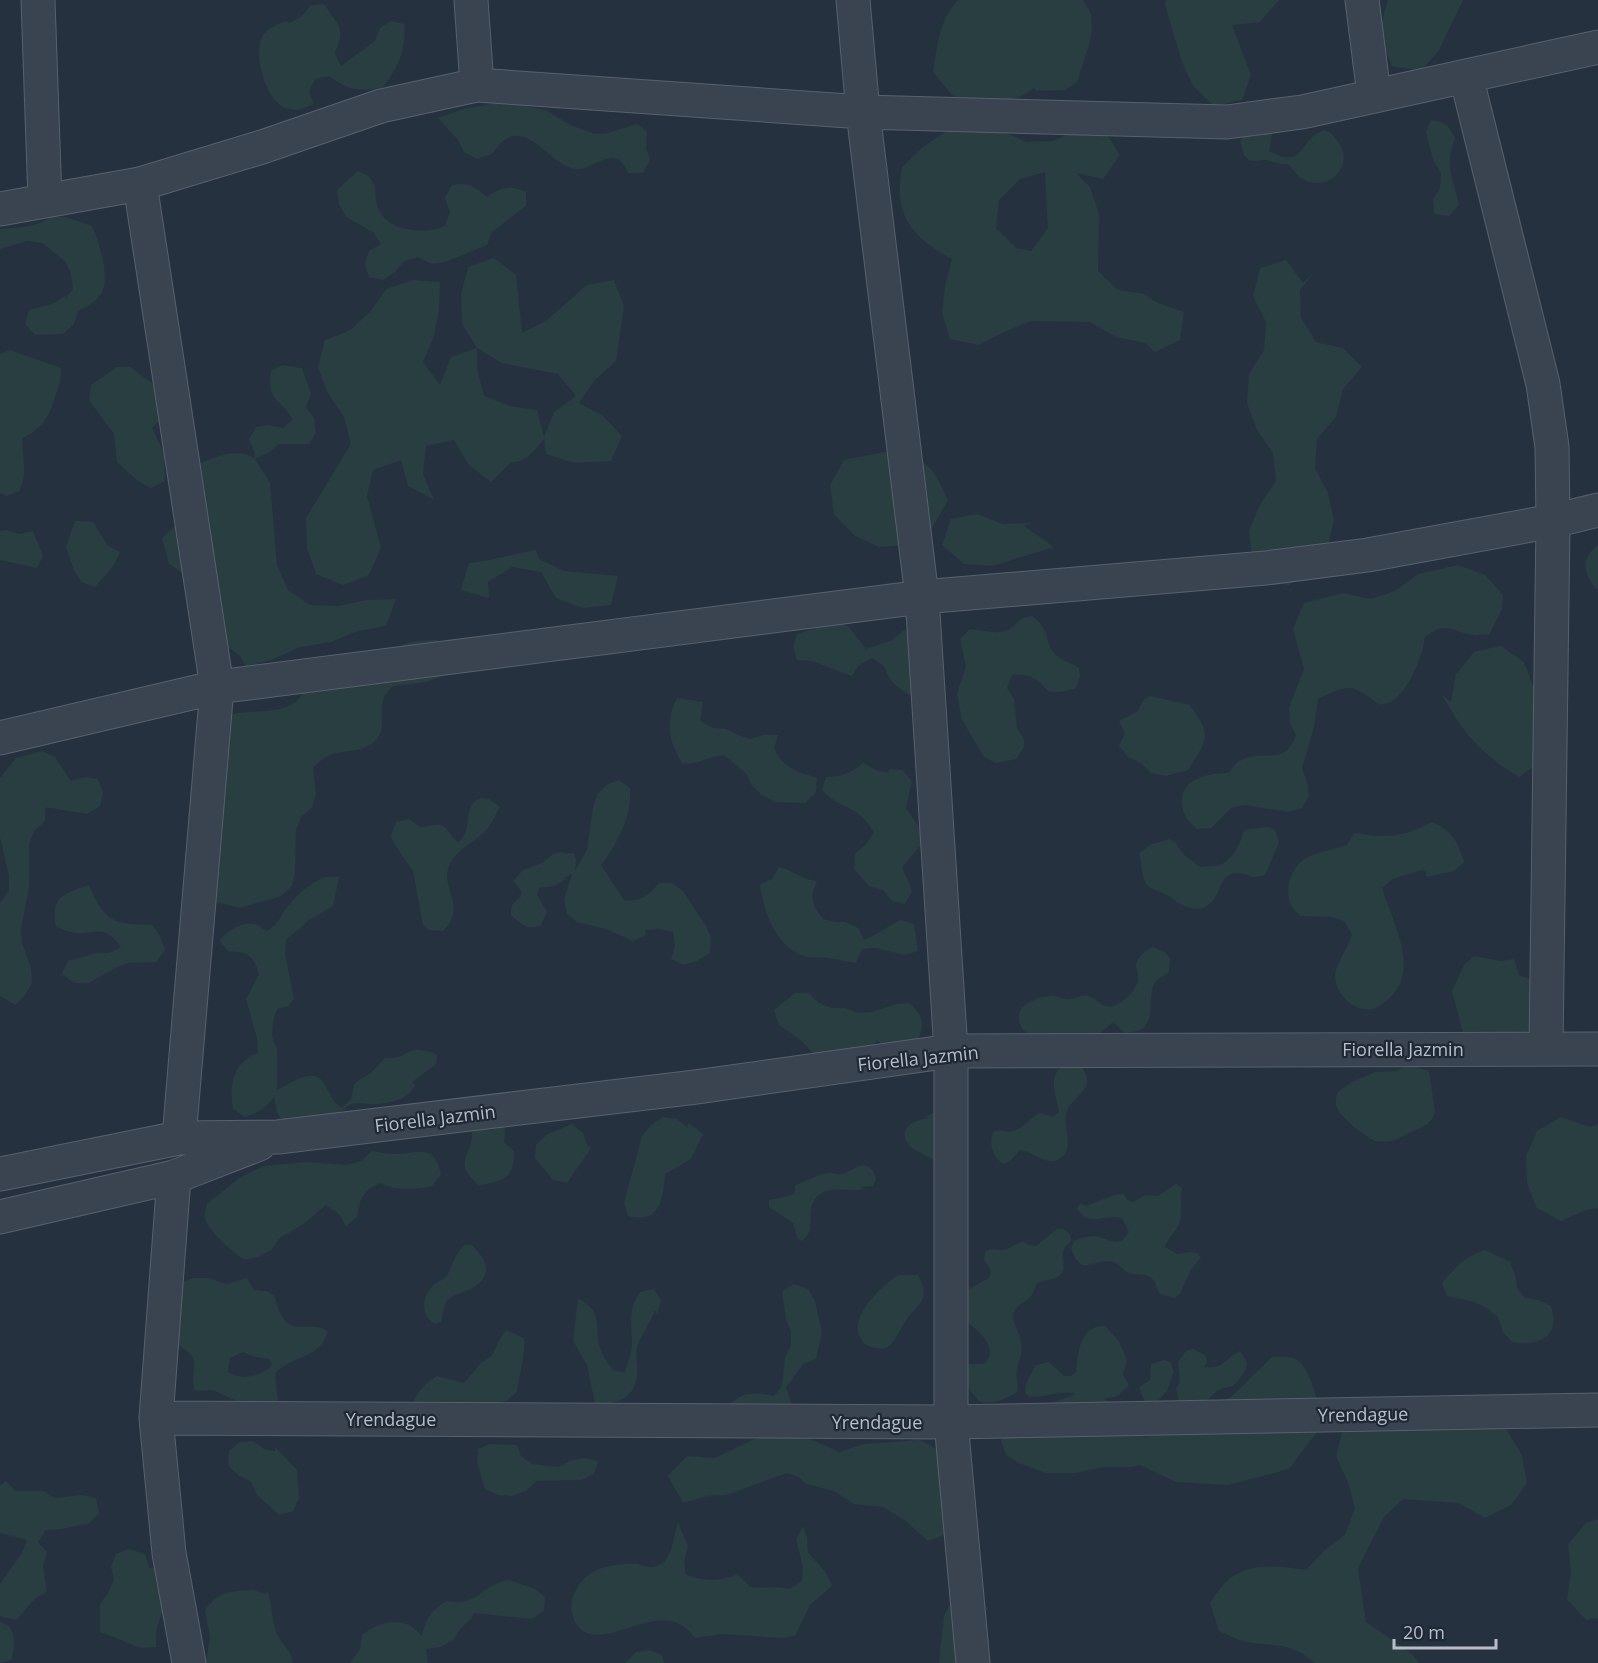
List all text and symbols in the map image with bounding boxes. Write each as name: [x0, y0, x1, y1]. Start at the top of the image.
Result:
street label: Fiorella Jazmin: [1342, 1037, 1464, 1061]
street label: Fiorella Jazmin: [856, 1040, 980, 1076]
street label: Fiorella Jazmin: [373, 1099, 497, 1137]
street label: Yrendague: [1318, 1401, 1408, 1427]
street label: Yrendague: [346, 1407, 436, 1431]
street label: Yrendague: [832, 1410, 922, 1434]
scale bar: [1394, 1612, 1496, 1650]
text: 20 m: [1403, 1620, 1445, 1644]

